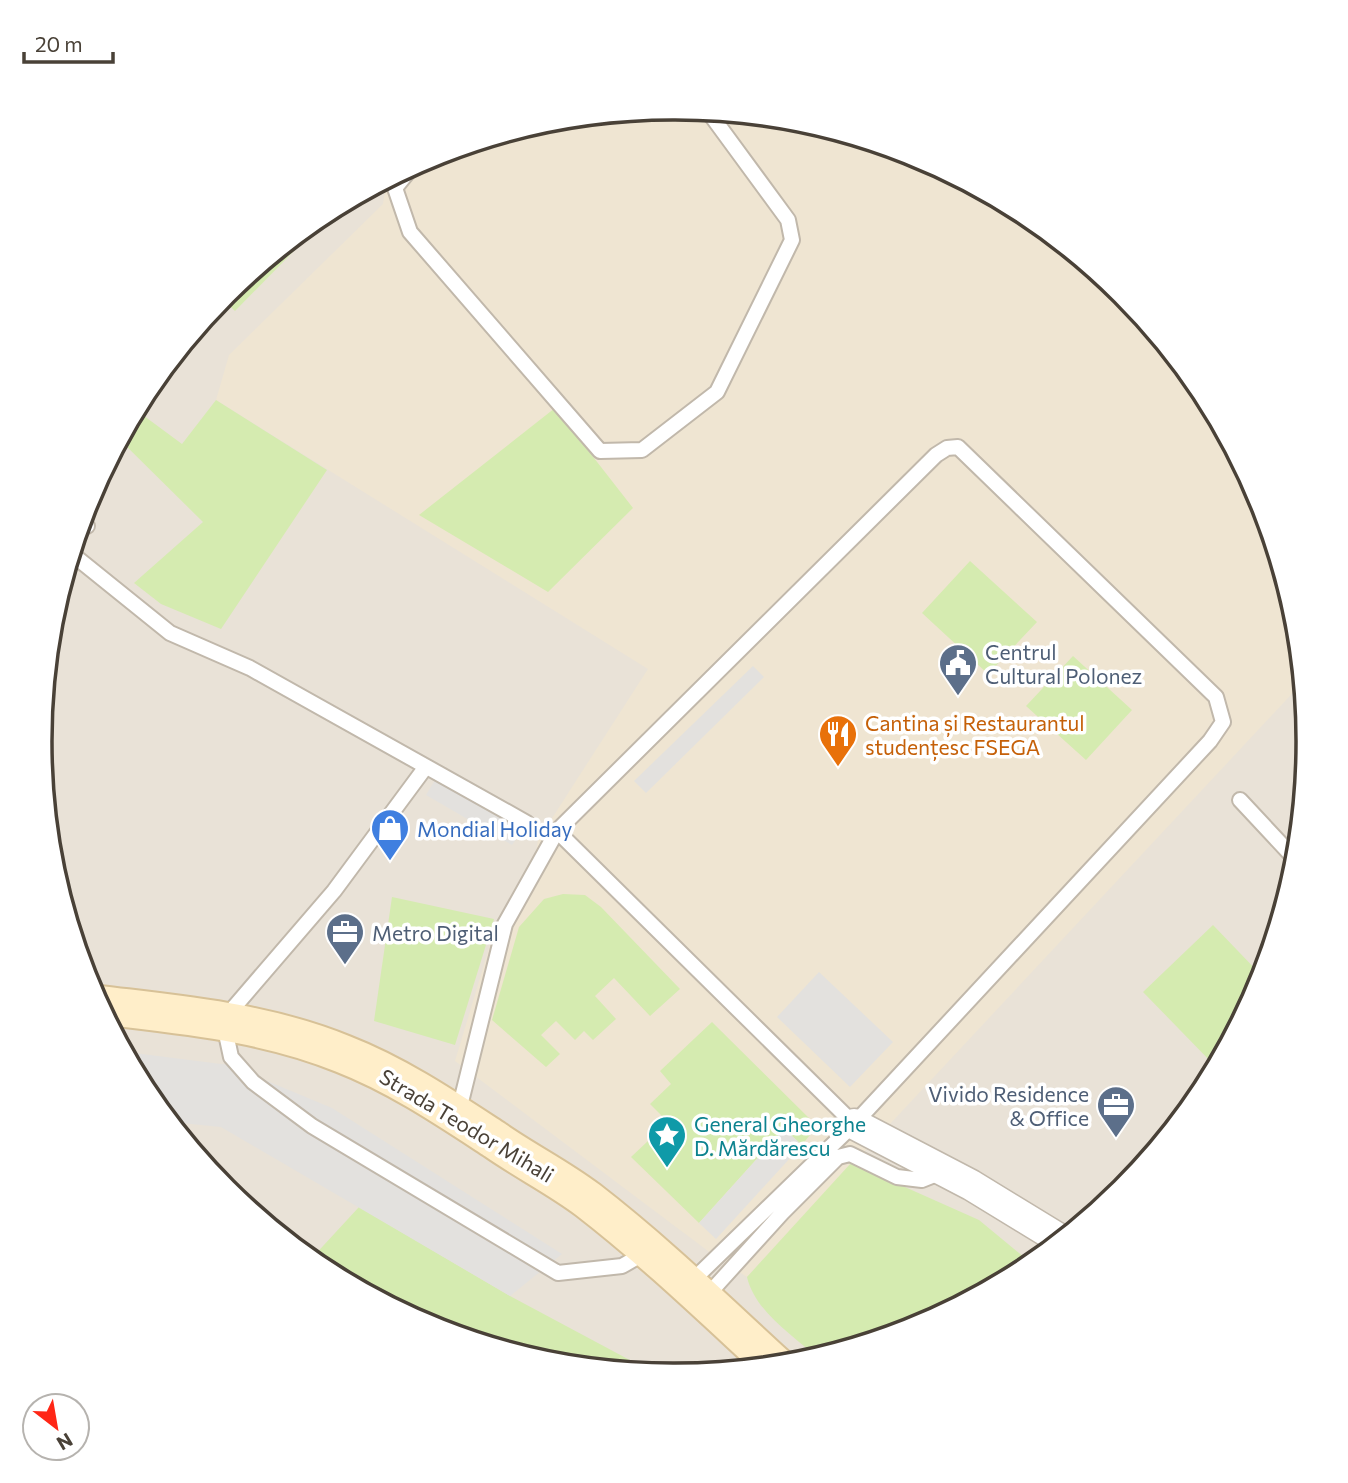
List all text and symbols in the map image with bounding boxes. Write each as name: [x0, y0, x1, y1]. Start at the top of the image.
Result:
scale bar: [24, 21, 114, 65]
text: 20 m: [35, 31, 83, 56]
place label: Centrul Cultural Polonez: [985, 639, 1142, 688]
public building icon: Centrul Cultural Polonez: [937, 642, 979, 697]
place label: Cantina și Restaurantul studențesc FSEGA: [865, 710, 1085, 761]
restaurant icon: Cantina și Restaurantul studențesc FSEGA: [817, 713, 859, 768]
shop icon: Mondial Holiday: [369, 807, 411, 862]
place label: Mondial Holiday: [417, 816, 572, 841]
office icon: Metro Digital: [324, 911, 366, 966]
place label: Metro Digital: [372, 920, 499, 945]
street label: Strada Teodor Mihali: [375, 1063, 559, 1187]
place label: Vivido Residence & Office: [928, 1081, 1089, 1130]
office icon: Vivido Residence & Office: [1095, 1084, 1137, 1139]
place label: General Gheorghe D. Mărdărescu: [694, 1111, 866, 1160]
place icon: General Gheorghe D. Mărdărescu: [646, 1114, 688, 1169]
north arrow: [21, 1392, 91, 1462]
text: N: [53, 1428, 77, 1456]

